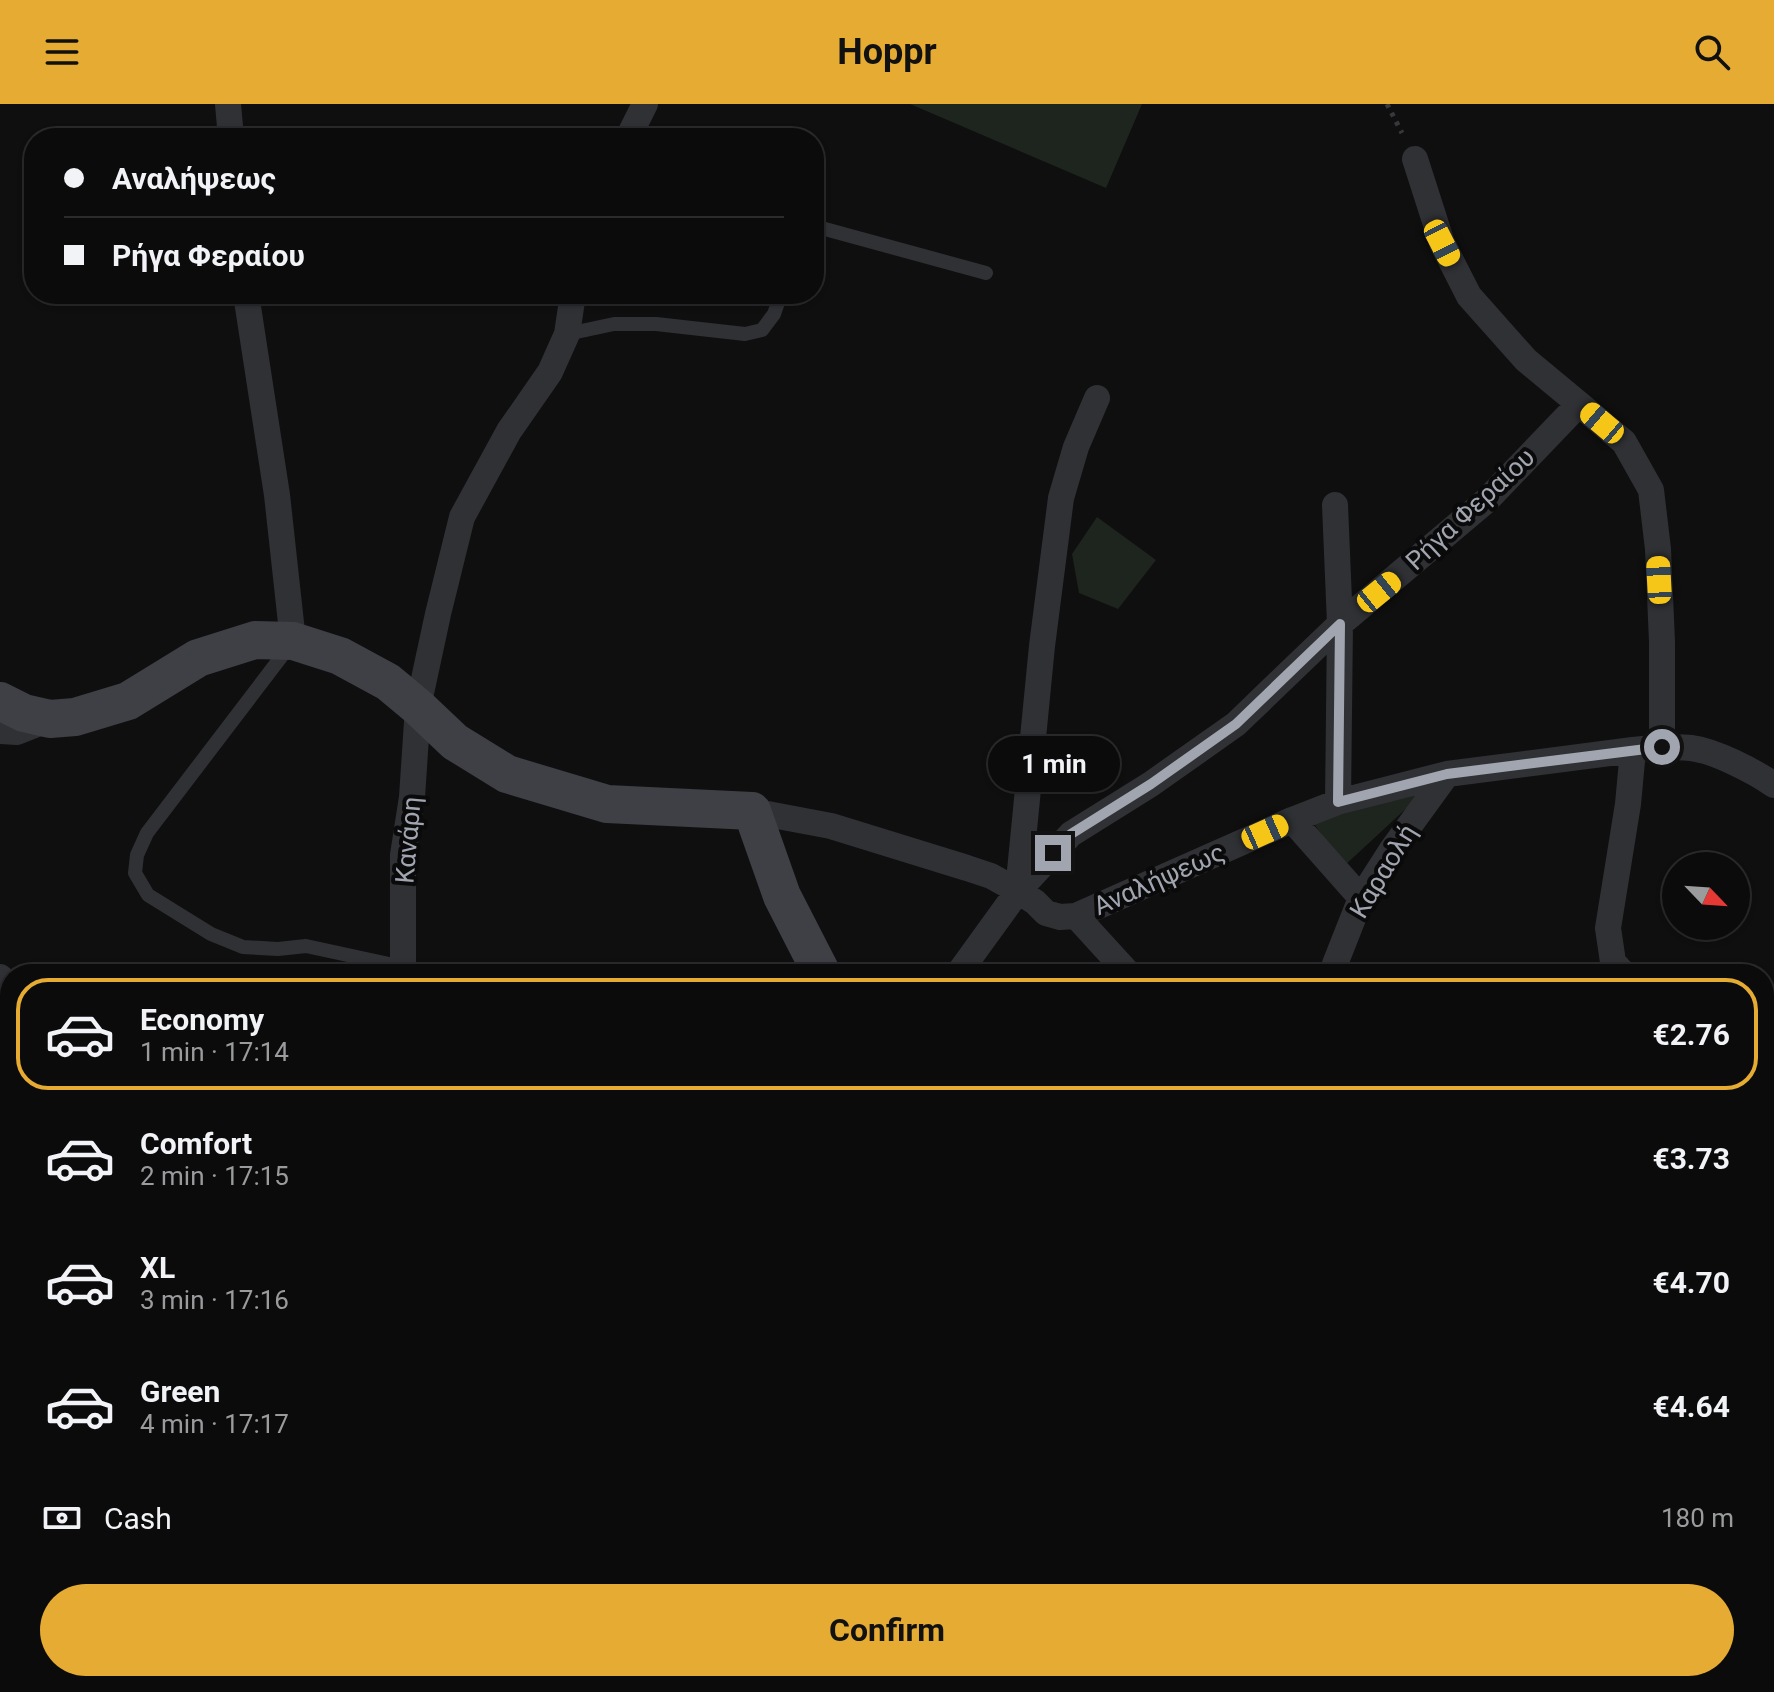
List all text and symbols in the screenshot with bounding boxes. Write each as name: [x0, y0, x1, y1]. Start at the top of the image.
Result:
icon: menu: [40, 30, 84, 74]
icon: search: [1690, 30, 1734, 74]
text: Hoppr: [837, 31, 937, 73]
text: Αναλήψεως: [112, 161, 276, 196]
car: [1420, 216, 1464, 270]
text: Ρήγα Φεραίου: [112, 238, 305, 273]
car: [1576, 398, 1628, 448]
street label: Ρήγα Φεραίου: [1400, 442, 1540, 576]
car: [1646, 555, 1672, 605]
car: [1353, 568, 1405, 616]
route start: [1644, 729, 1680, 765]
callout: 1 min: [987, 737, 1119, 793]
text: 1 min: [1021, 749, 1087, 779]
street label: Κανάρη: [389, 795, 427, 885]
car: [1238, 811, 1292, 853]
street label: Καραολή: [1343, 819, 1423, 923]
route end: [1035, 835, 1071, 871]
street label: Αναλήψεως: [1089, 837, 1229, 921]
north arrow: [1662, 852, 1750, 940]
map controls: [1662, 852, 1750, 940]
icon: car: [44, 998, 116, 1070]
text: Economy: [140, 1002, 264, 1037]
text: €2.76: [1652, 1017, 1730, 1052]
text: 1 min · 17:14: [140, 1037, 289, 1067]
icon: car: [44, 1122, 116, 1194]
text: Comfort: [140, 1126, 252, 1161]
text: €3.73: [1652, 1141, 1730, 1176]
text: 2 min · 17:15: [140, 1161, 289, 1191]
icon: car: [44, 1246, 116, 1318]
text: XL: [140, 1250, 175, 1285]
text: €4.70: [1652, 1265, 1730, 1300]
text: 3 min · 17:16: [140, 1285, 289, 1315]
icon: car: [44, 1370, 116, 1442]
text: Green: [140, 1374, 220, 1409]
text: €4.64: [1652, 1389, 1730, 1424]
text: 4 min · 17:17: [140, 1409, 289, 1439]
icon: cash: [40, 1496, 84, 1540]
text: Cash: [104, 1501, 172, 1536]
text: 180 m: [1661, 1503, 1734, 1533]
button: Confirm: [40, 1584, 1734, 1676]

